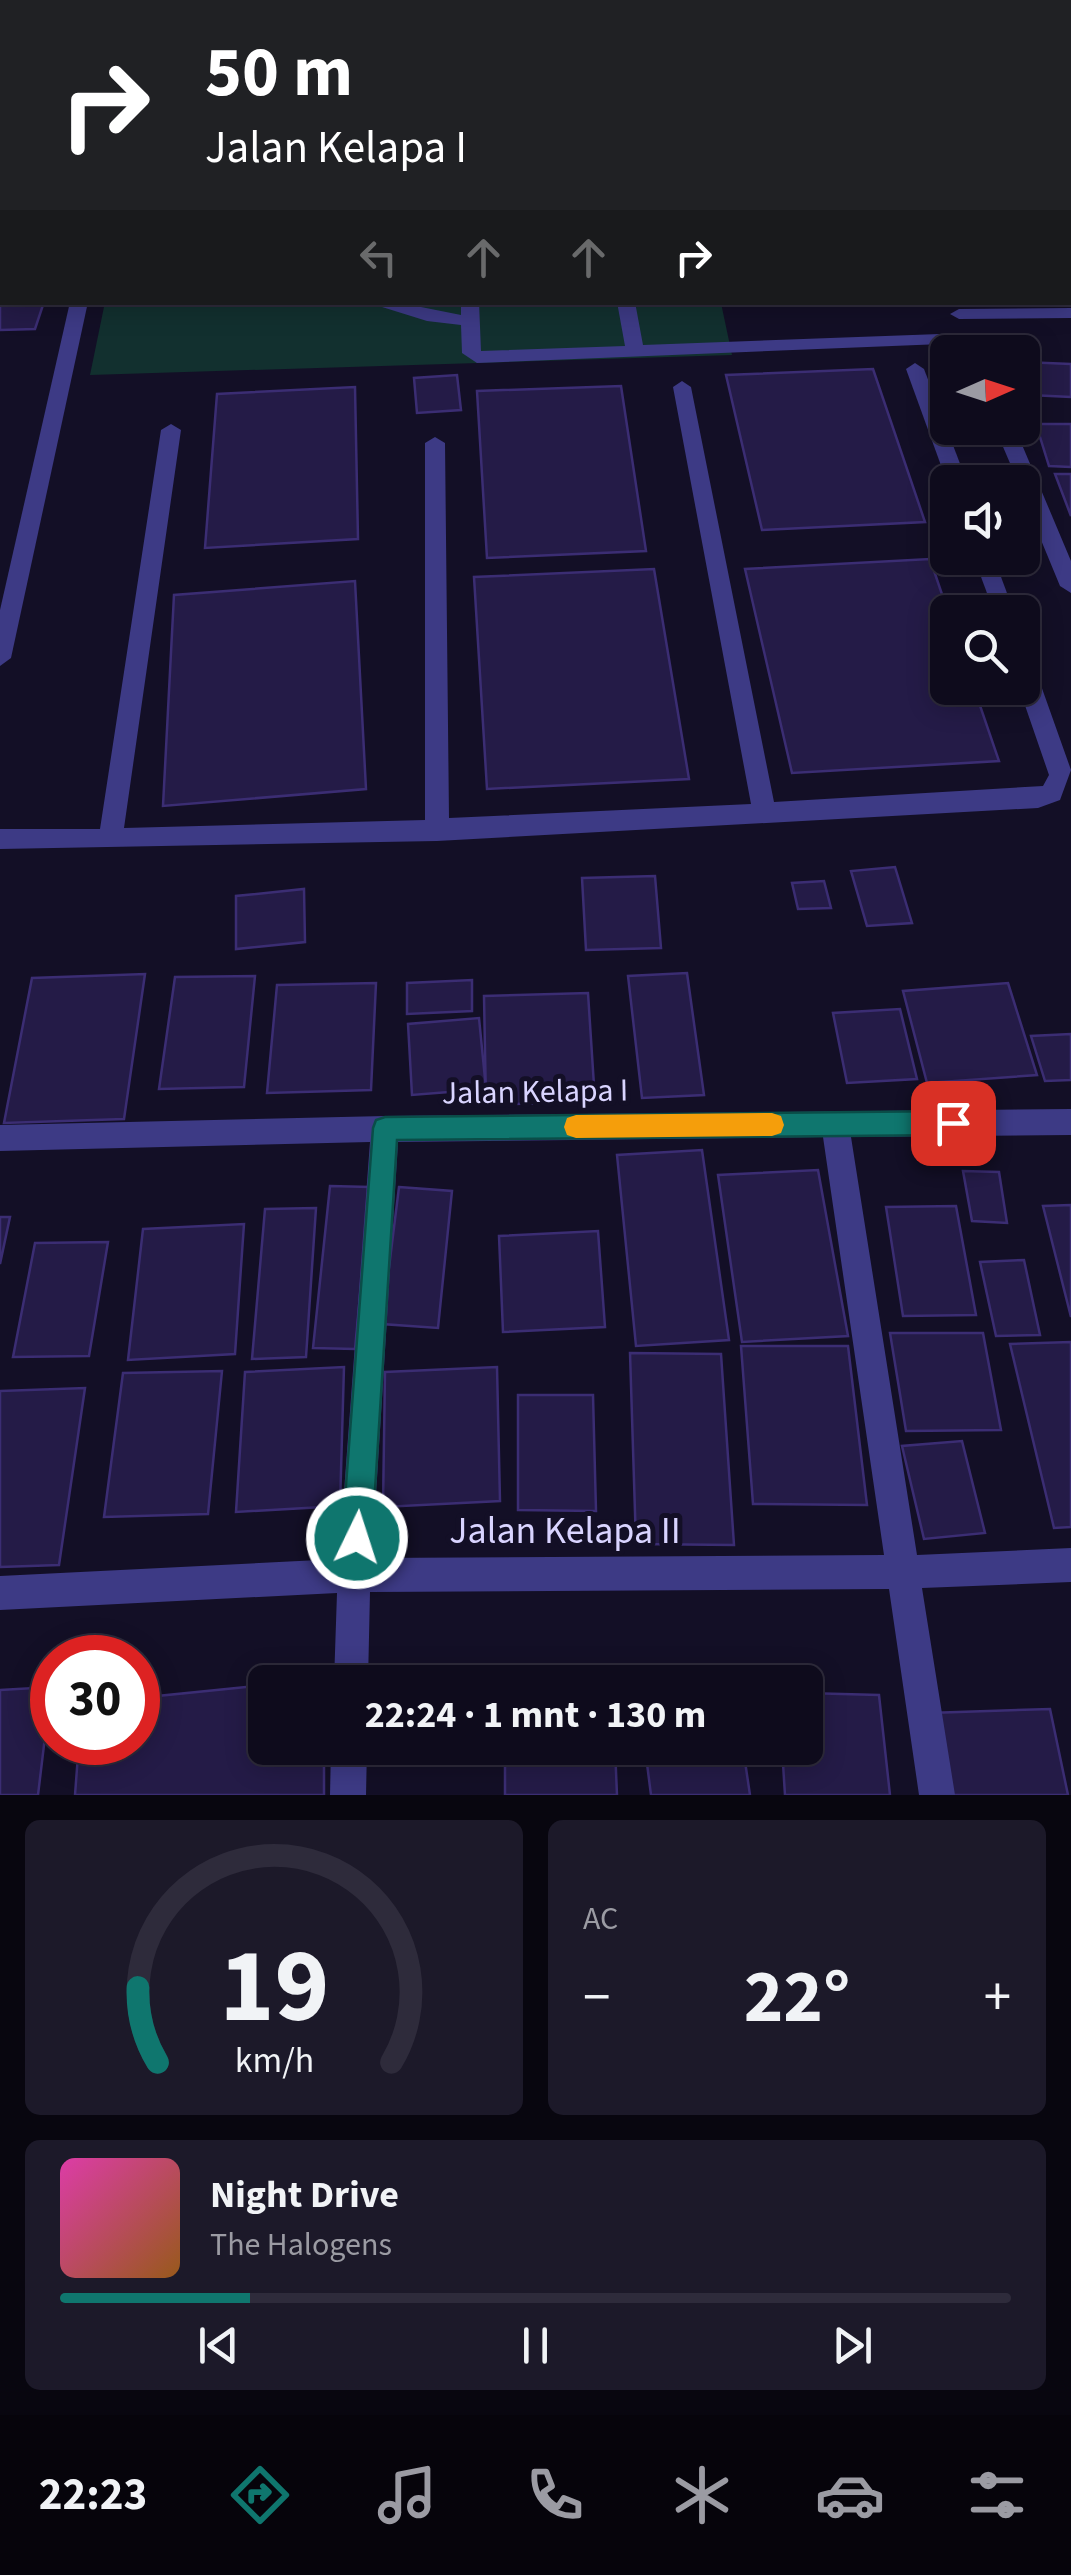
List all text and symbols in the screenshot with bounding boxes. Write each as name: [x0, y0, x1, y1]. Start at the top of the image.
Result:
text: 50 m: [205, 23, 353, 123]
icon: right: [40, 40, 170, 170]
text: Jalan Kelapa I: [205, 116, 467, 180]
icon: left: [351, 230, 406, 285]
icon: ahead: [456, 230, 511, 285]
icon: ahead: [561, 230, 616, 285]
icon: right: [666, 230, 721, 285]
north arrow: [930, 335, 1040, 445]
map controls: [930, 335, 1040, 705]
button: sound: [930, 465, 1040, 575]
button: search: [930, 595, 1040, 705]
street label: Jalan Kelapa I: [441, 1067, 629, 1117]
pin: [911, 1081, 996, 1166]
icon: arrive: [926, 1096, 981, 1151]
position arrow: [305, 1486, 409, 1590]
street label: Jalan Kelapa II: [449, 1504, 681, 1558]
speed limit sign: 30: [30, 1635, 160, 1765]
text: 22:24 · 1 mnt · 130 m: [365, 1688, 706, 1742]
text: AC: [583, 1896, 618, 1942]
text: 19: [219, 1914, 329, 2062]
text: 22°: [744, 1944, 850, 2051]
text: −: [583, 1959, 610, 2037]
text: +: [984, 1959, 1011, 2037]
text: km/h: [234, 2035, 314, 2086]
text: Night Drive: [210, 2168, 399, 2222]
text: The Halogens: [210, 2222, 392, 2268]
icon: previous: [191, 2318, 246, 2373]
icon: pause: [508, 2318, 563, 2373]
icon: next: [825, 2318, 880, 2373]
icon: directions: [225, 2460, 295, 2530]
icon: music: [372, 2460, 442, 2530]
icon: phone: [520, 2460, 590, 2530]
icon: climate: [667, 2460, 737, 2530]
icon: car: [815, 2460, 885, 2530]
icon: filters: [962, 2460, 1032, 2530]
text: 22:23: [39, 2463, 147, 2527]

